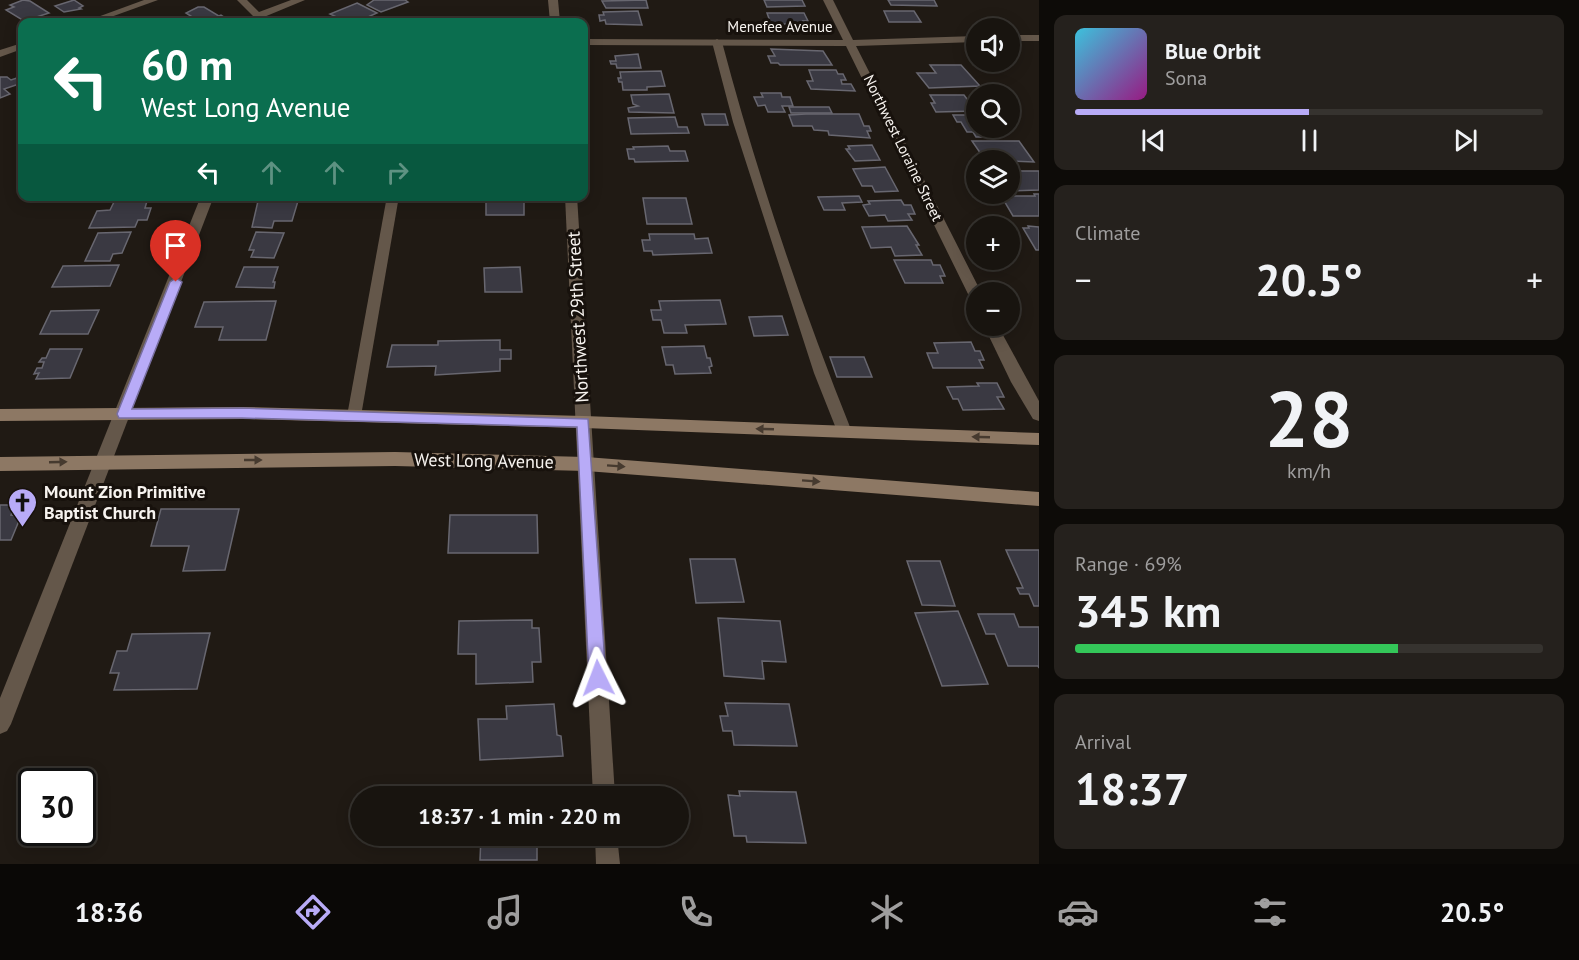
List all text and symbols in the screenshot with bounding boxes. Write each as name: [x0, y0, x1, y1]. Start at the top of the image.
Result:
street label: Menefee Avenue: [727, 17, 833, 36]
map controls: [966, 18, 1020, 336]
button: sound: [966, 18, 1020, 72]
text: 60 m: [141, 37, 233, 92]
text: Blue Orbit: [1165, 37, 1261, 65]
icon: left: [42, 42, 120, 120]
text: Sona: [1165, 65, 1207, 91]
street label: Northwest Loraine Street: [860, 71, 947, 224]
button: search: [966, 84, 1020, 138]
text: West Long Avenue: [141, 90, 350, 124]
icon: previous: [1137, 124, 1170, 157]
icon: pause: [1293, 124, 1326, 157]
icon: next: [1449, 124, 1482, 157]
button: layers: [966, 150, 1020, 204]
icon: left: [192, 156, 225, 189]
icon: ahead: [255, 156, 288, 189]
icon: ahead: [318, 156, 351, 189]
icon: right: [381, 156, 414, 189]
button: +: [966, 216, 1020, 270]
pin: [150, 220, 201, 282]
text: Climate: [1075, 220, 1141, 246]
icon: arrive: [159, 229, 192, 262]
street label: Northwest 29th Street: [562, 231, 593, 403]
text: 20.5°: [1255, 250, 1363, 308]
text: −: [1075, 258, 1092, 301]
text: +: [1526, 258, 1543, 301]
button: −: [966, 282, 1020, 336]
text: 28: [1265, 368, 1353, 469]
one-way arrow: [755, 425, 774, 434]
one-way arrow: [971, 433, 990, 442]
street label: West Long Avenue: [414, 448, 554, 473]
one-way arrow: [244, 455, 263, 465]
one-way arrow: [49, 458, 68, 467]
text: km/h: [1287, 458, 1331, 484]
one-way arrow: [607, 461, 626, 471]
one-way arrow: [801, 476, 820, 486]
place label: Mount Zion Primitive Baptist Church: [44, 480, 206, 524]
church icon: Mount Zion Primitive Baptist Church: [7, 486, 39, 528]
text: Range · 69%: [1075, 551, 1182, 577]
text: 345 km: [1075, 581, 1221, 639]
position arrow: [566, 646, 630, 710]
text: Arrival: [1075, 729, 1131, 755]
text: 18:37: [1075, 759, 1189, 817]
speed limit sign: 30: [18, 768, 96, 846]
text: 18:37 · 1 min · 220 m: [418, 802, 621, 830]
icon: directions: [292, 891, 334, 933]
icon: music: [484, 891, 526, 933]
icon: phone: [675, 891, 717, 933]
icon: climate: [866, 891, 908, 933]
icon: car: [1057, 891, 1099, 933]
icon: filters: [1249, 891, 1291, 933]
text: 18:36: [75, 895, 143, 929]
text: 20.5°: [1440, 895, 1504, 929]

